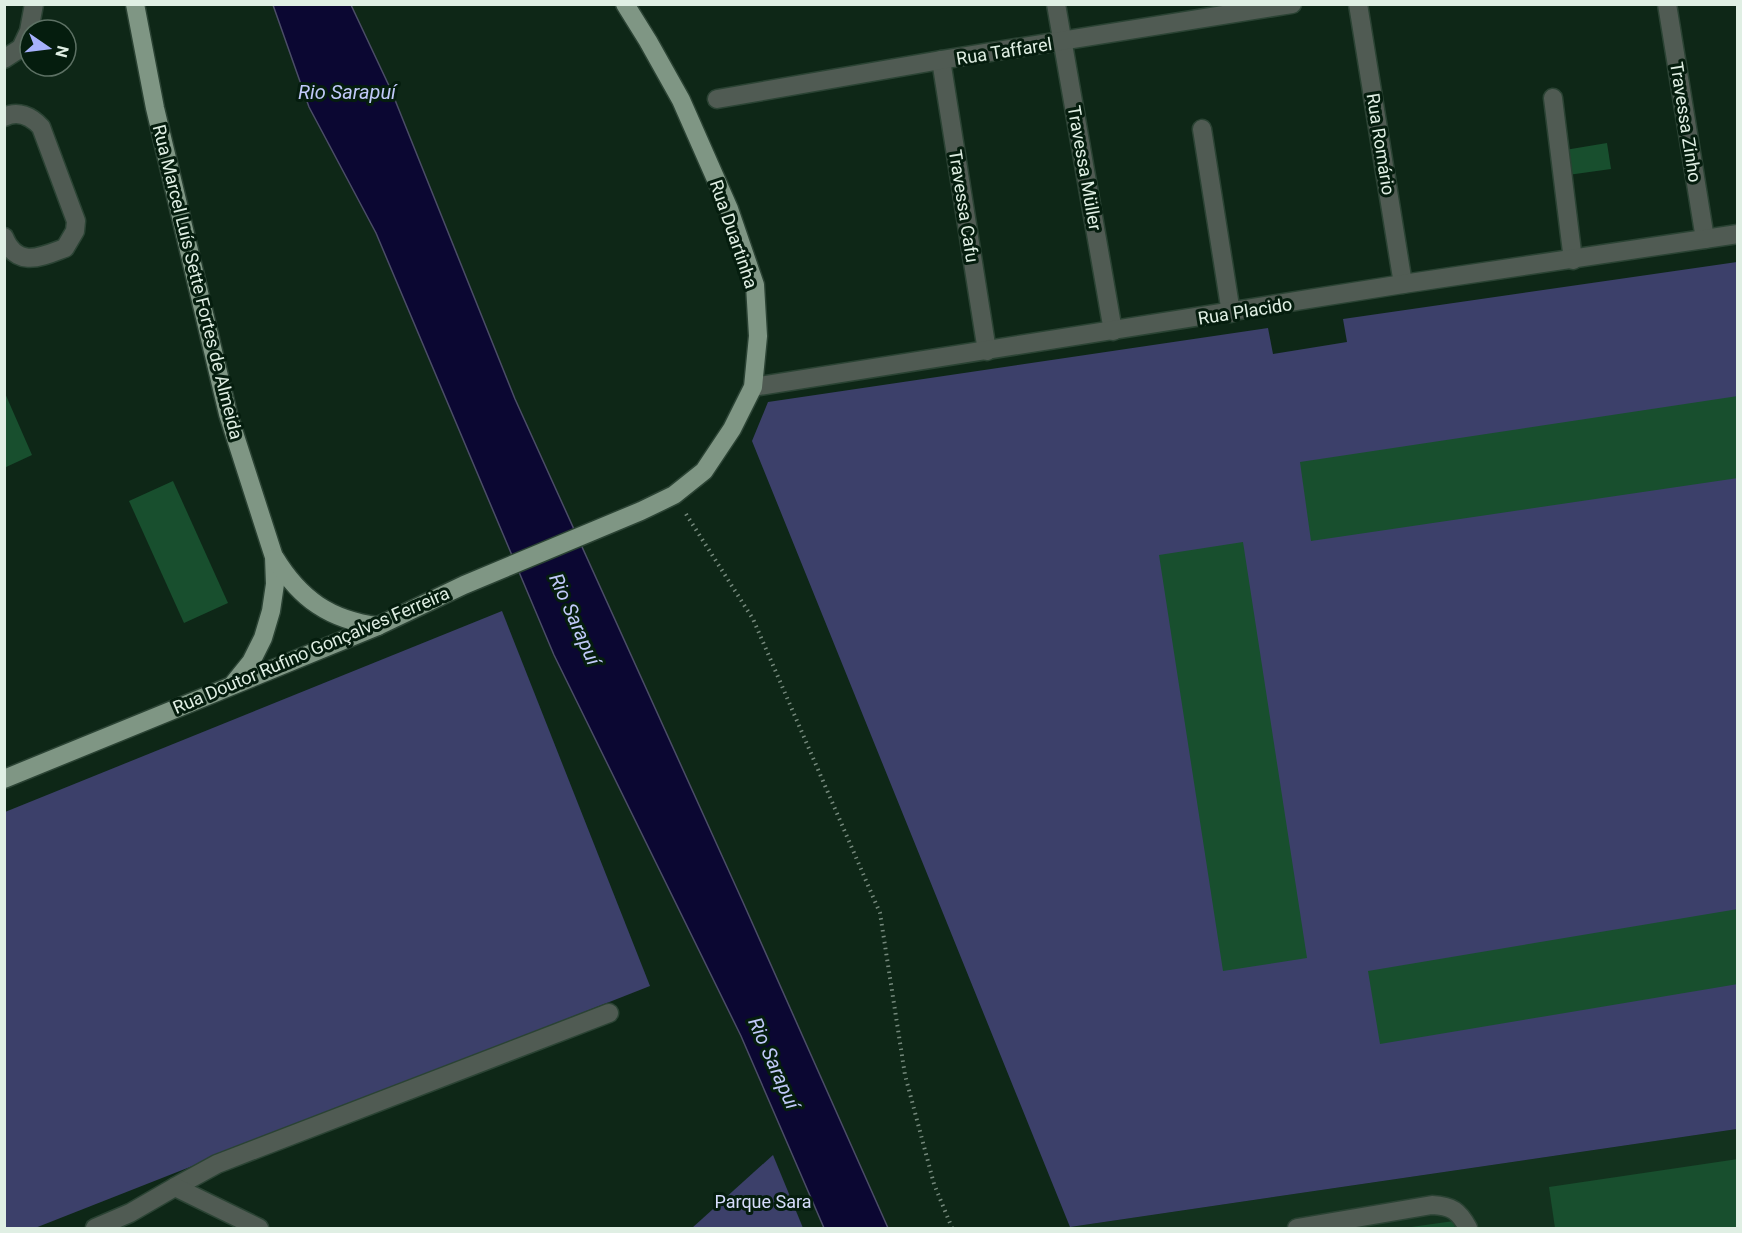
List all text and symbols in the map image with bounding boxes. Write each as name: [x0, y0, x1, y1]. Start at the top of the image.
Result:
north arrow: [18, 18, 78, 78]
street label: Rua Taffarel: [955, 33, 1053, 69]
text: N: [51, 44, 73, 59]
street label: Travessa Zinho: [1666, 60, 1706, 184]
water label: Rio Sarapuí: [298, 80, 398, 104]
street label: Rua Romário: [1363, 92, 1399, 196]
street label: Travessa Müller: [1064, 104, 1106, 232]
street label: Rua Marcel Luís Sette Fortes de Almeida: [149, 122, 247, 442]
street label: Travessa Cafu: [945, 148, 983, 264]
street label: Rua Duartinha: [706, 177, 762, 291]
street label: Rua Placido: [1196, 293, 1294, 329]
water label: Rio Sarapuí: [544, 569, 607, 671]
street label: Rua Doutor Rufino Gonçalves Ferreira: [170, 582, 452, 718]
water label: Rio Sarapuí: [743, 1013, 806, 1115]
park label: Parque Sara: [714, 1191, 812, 1212]

